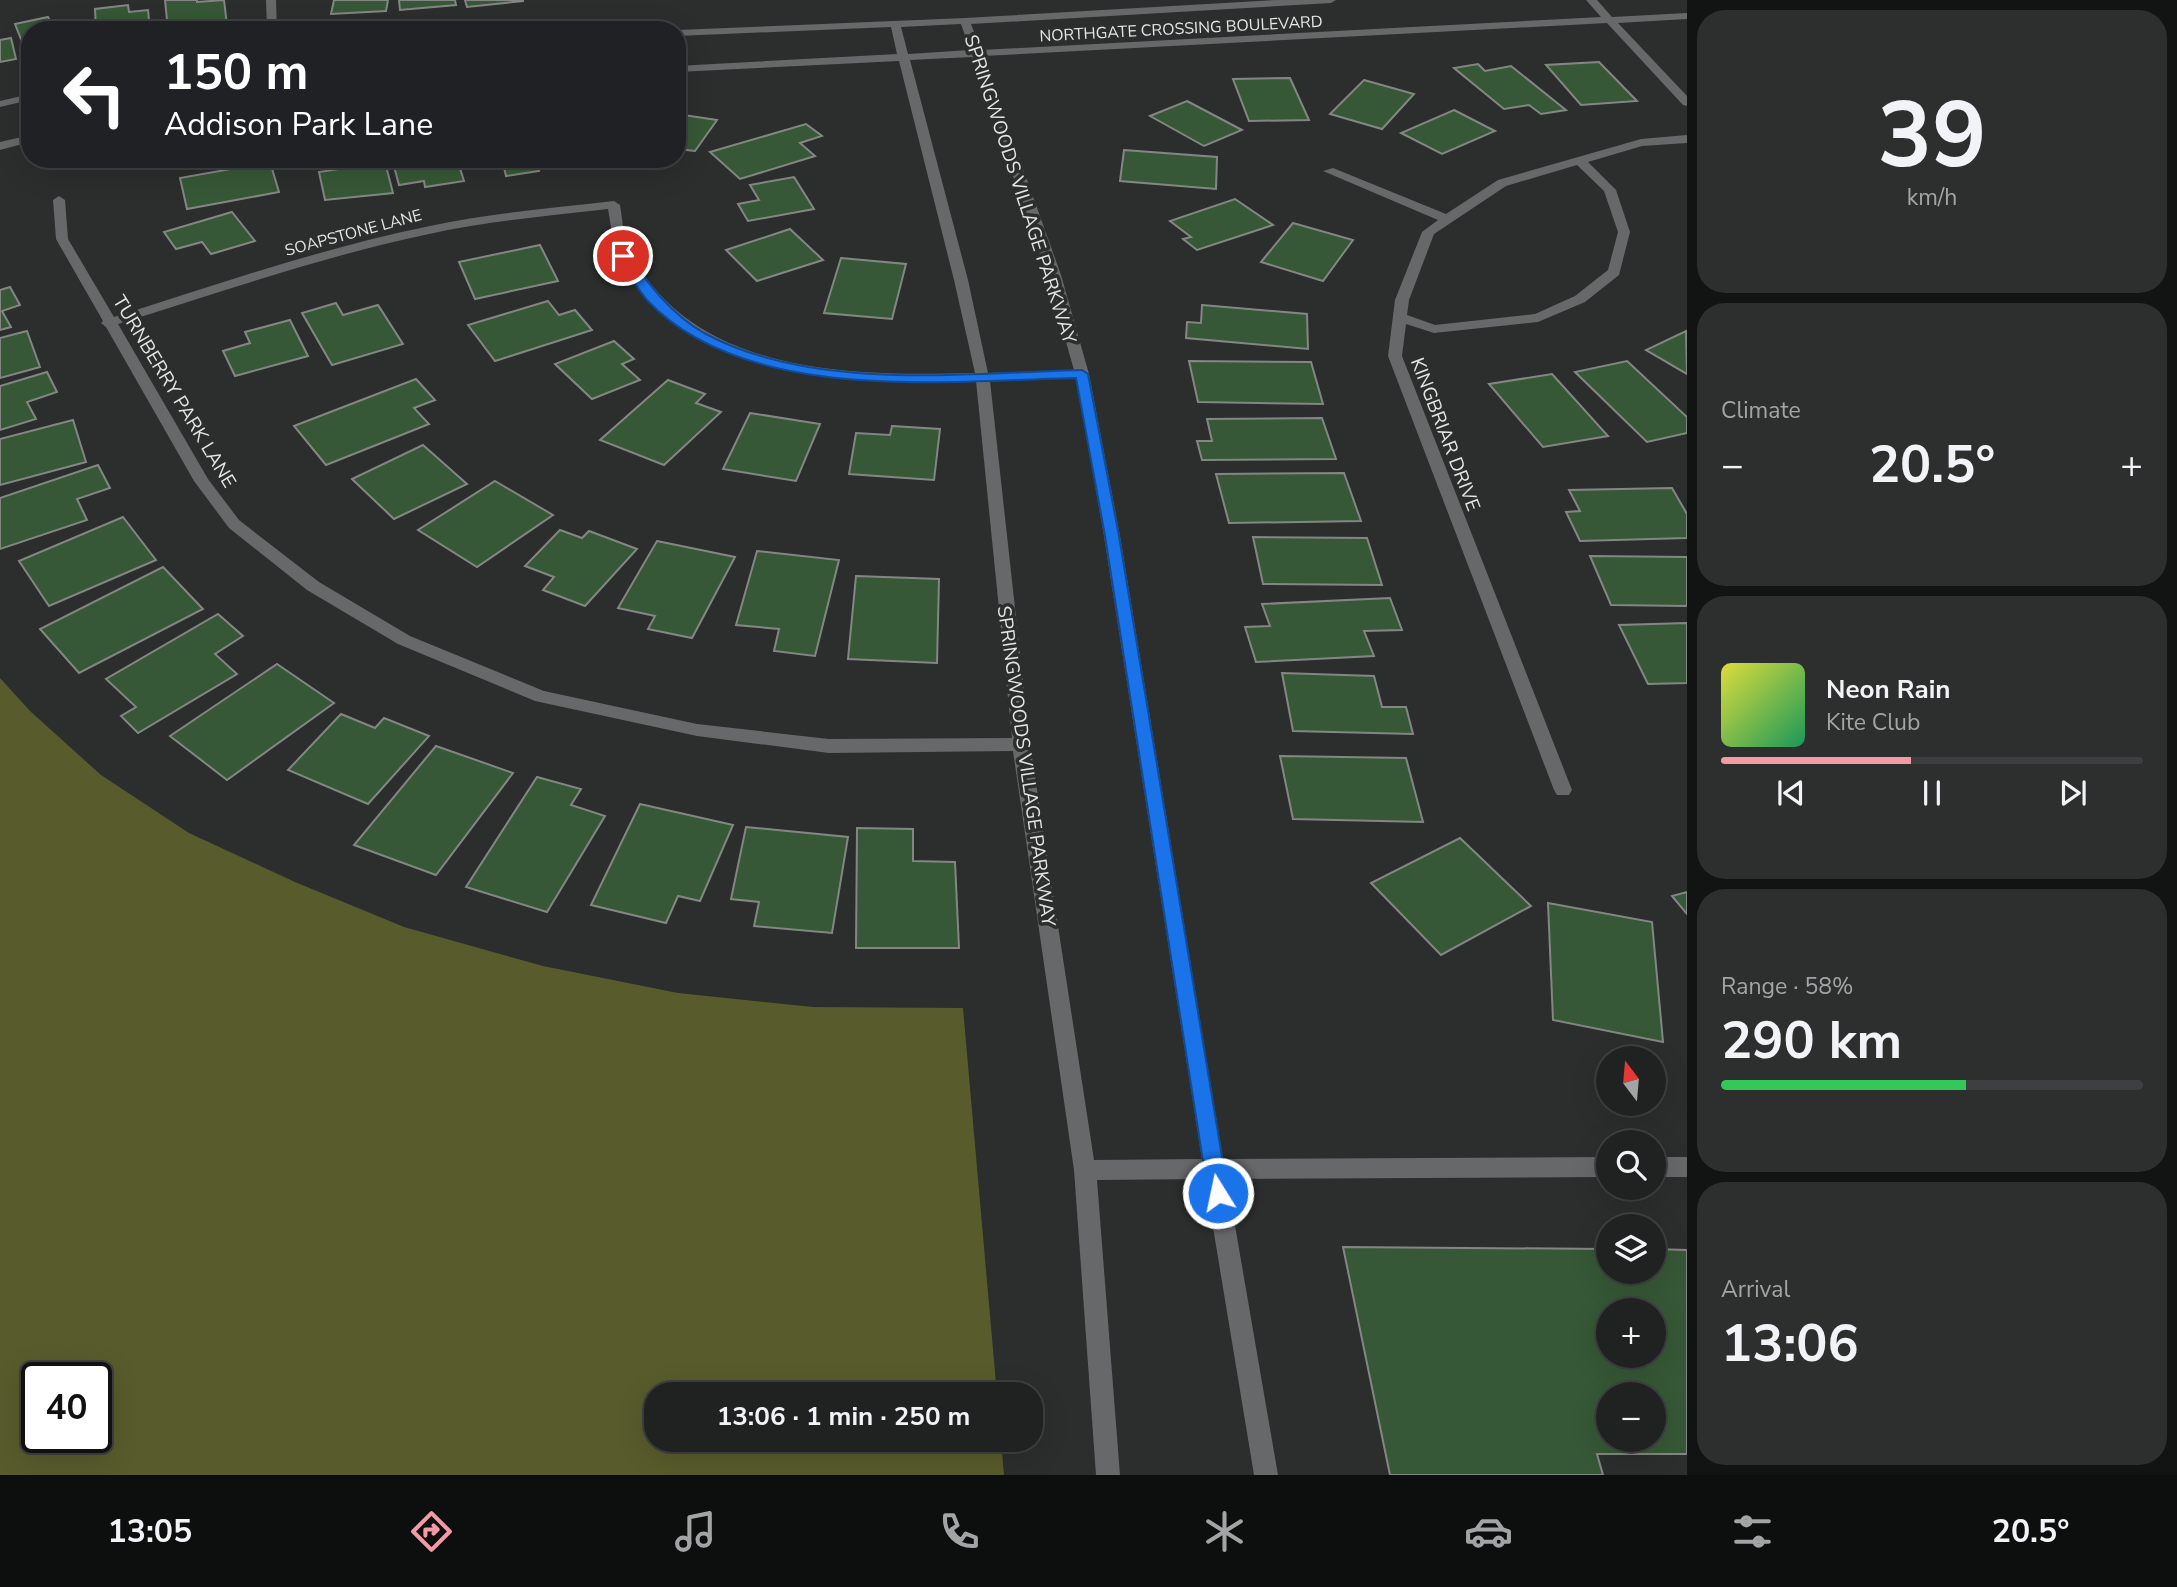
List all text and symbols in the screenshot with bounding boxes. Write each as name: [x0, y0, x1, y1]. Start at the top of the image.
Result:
street label: NORTHGATE CROSSING BOULEVARD: [1039, 11, 1323, 47]
street label: SPRINGWOODS VILLAGE PARKWAY: [958, 31, 1083, 348]
text: 150 m: [164, 39, 308, 106]
icon: left: [49, 49, 140, 140]
text: 39: [1877, 74, 1987, 198]
text: Addison Park Lane: [164, 103, 433, 146]
text: km/h: [1907, 182, 1957, 213]
street label: SOAPSTONE LANE: [282, 204, 424, 262]
pin: [593, 226, 653, 286]
icon: arrive: [604, 237, 642, 275]
street label: TURNBERRY PARK LANE: [106, 290, 242, 493]
street label: KINGBRIAR DRIVE: [1404, 354, 1486, 515]
text: Climate: [1721, 395, 1801, 426]
text: 20.5°: [1869, 429, 1995, 500]
text: −: [1721, 440, 1744, 491]
text: +: [2120, 440, 2143, 491]
street label: SPRINGWOODS VILLAGE PARKWAY: [991, 604, 1061, 929]
text: Neon Rain: [1826, 672, 1951, 707]
text: Kite Club: [1826, 707, 1920, 738]
icon: previous: [1772, 774, 1810, 812]
icon: pause: [1913, 774, 1951, 812]
icon: next: [2054, 774, 2092, 812]
text: Range · 58%: [1721, 971, 1853, 1002]
text: 290 km: [1721, 1005, 1902, 1076]
north arrow: [1596, 1046, 1666, 1116]
map controls: [1596, 1046, 1666, 1452]
button: search: [1596, 1130, 1666, 1200]
position arrow: [1181, 1156, 1255, 1230]
button: layers: [1596, 1214, 1666, 1284]
text: Arrival: [1721, 1274, 1790, 1305]
button: +: [1596, 1298, 1666, 1368]
text: 13:06: [1721, 1308, 1859, 1379]
speed limit sign: 40: [21, 1362, 112, 1453]
button: −: [1596, 1382, 1666, 1452]
text: 13:06 · 1 min · 250 m: [717, 1399, 970, 1434]
icon: directions: [407, 1507, 456, 1556]
icon: music: [671, 1507, 720, 1556]
icon: phone: [935, 1507, 984, 1556]
icon: climate: [1200, 1507, 1249, 1556]
icon: car: [1464, 1507, 1513, 1556]
icon: filters: [1728, 1507, 1777, 1556]
text: 13:05: [108, 1510, 192, 1553]
text: 20.5°: [1992, 1510, 2069, 1553]

